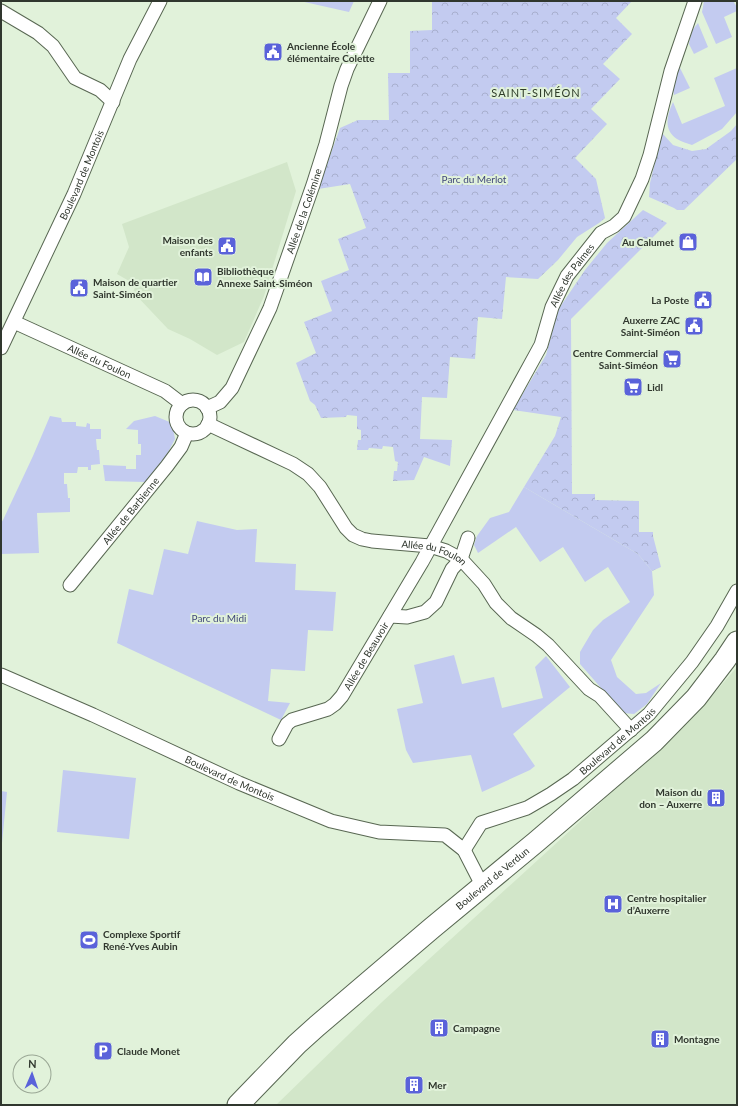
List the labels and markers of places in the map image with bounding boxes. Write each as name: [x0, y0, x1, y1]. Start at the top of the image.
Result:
place label: Ancienne École élémentaire Colette: [286, 40, 375, 64]
public building icon: Ancienne École élémentaire Colette: [262, 41, 284, 63]
shop icon: Au Calumet: [677, 231, 699, 253]
place label: Maison des enfants: [162, 234, 214, 258]
public building icon: Maison des enfants: [216, 235, 238, 257]
place label: Au Calumet: [621, 236, 674, 248]
place label: Bibliothèque Annexe Saint-Siméon: [216, 265, 313, 289]
library icon: Bibliothèque Annexe Saint-Siméon: [192, 266, 214, 288]
place label: Maison de quartier Saint-Siméon: [93, 276, 177, 300]
public building icon: Maison de quartier Saint-Siméon: [68, 277, 90, 299]
public building icon: La Poste: [692, 289, 714, 311]
place label: La Poste: [651, 294, 690, 306]
place label: Auxerre ZAC Saint-Siméon: [621, 314, 680, 338]
public building icon: Auxerre ZAC Saint-Siméon: [683, 315, 705, 337]
place label: Centre Commercial Saint-Siméon: [573, 347, 658, 371]
supermarket icon: Centre Commercial Saint-Siméon: [661, 348, 683, 370]
supermarket icon: Lidl: [622, 376, 644, 398]
place label: Lidl: [647, 381, 663, 393]
place label: Maison du don – Auxerre: [639, 786, 703, 810]
building icon: Maison du don – Auxerre: [705, 787, 727, 809]
place label: Centre hospitalier d’Auxerre: [627, 892, 707, 916]
hospital icon: Centre hospitalier d’Auxerre: [602, 893, 624, 915]
place label: Complexe Sportif René-Yves Aubin: [103, 928, 181, 952]
sports icon: Complexe Sportif René-Yves Aubin: [78, 929, 100, 951]
building icon: Campagne: [428, 1017, 450, 1039]
place label: Campagne: [453, 1022, 501, 1034]
building icon: Montagne: [649, 1028, 671, 1050]
place label: Montagne: [674, 1033, 720, 1045]
parking icon: Claude Monet: [92, 1040, 114, 1062]
place label: Claude Monet: [117, 1045, 180, 1057]
building icon: Mer: [403, 1074, 425, 1096]
place label: Mer: [428, 1079, 447, 1091]

